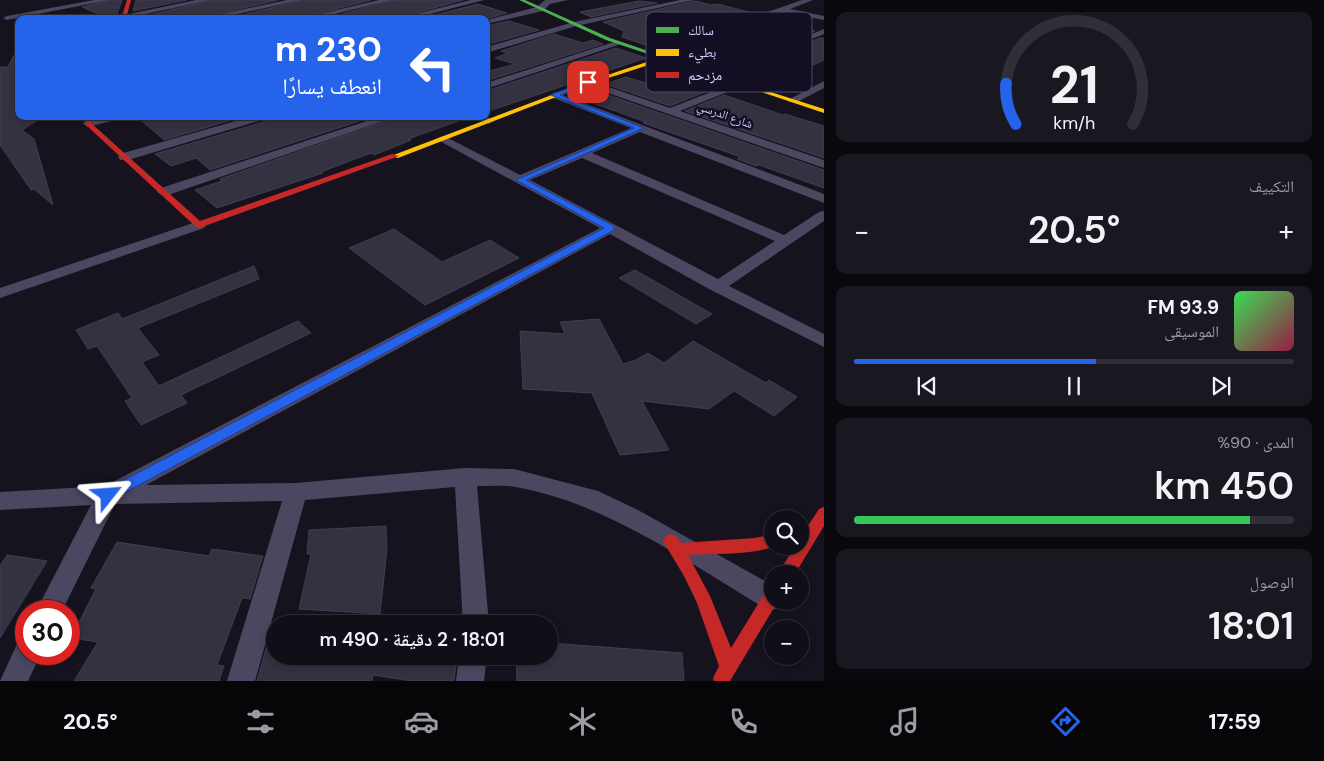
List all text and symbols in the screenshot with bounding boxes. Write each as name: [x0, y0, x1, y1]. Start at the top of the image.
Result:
legend: [646, 12, 812, 92]
text: سالك: [688, 21, 714, 39]
text: 230 m: [275, 26, 382, 72]
icon: left: [400, 35, 465, 100]
text: بطيء: [688, 43, 717, 64]
text: 21: [1050, 51, 1098, 119]
pin: [567, 61, 609, 103]
text: مزدحم: [688, 66, 722, 85]
icon: arrive: [574, 68, 602, 96]
text: انعطف يسارًا: [283, 72, 382, 101]
street label: شارع الدرسي: [694, 98, 755, 134]
text: km/h: [1053, 111, 1095, 135]
text: التكييف: [1249, 176, 1294, 197]
text: 20.5°: [1028, 205, 1120, 255]
text: −: [854, 213, 869, 250]
text: +: [1279, 213, 1294, 250]
text: 93.9 FM: [1147, 295, 1219, 320]
text: الموسيقى: [1164, 321, 1219, 342]
icon: previous: [913, 372, 941, 400]
icon: pause: [1060, 372, 1088, 400]
icon: next: [1207, 372, 1235, 400]
text: المدى · 90%: [1217, 432, 1294, 453]
text: 450 km: [1154, 461, 1294, 511]
position arrow: [81, 468, 133, 520]
map controls: [764, 510, 809, 665]
button: search: [764, 510, 809, 555]
button: +: [764, 565, 809, 610]
text: الوصول: [1250, 572, 1294, 593]
speed limit sign: 30: [15, 600, 80, 665]
text: 18:01: [1208, 601, 1294, 651]
button: −: [764, 620, 809, 665]
text: 18:01 · 2 دقيقة · 490 m: [319, 627, 505, 652]
icon: filters: [243, 704, 278, 739]
icon: car: [404, 704, 439, 739]
icon: climate: [565, 704, 600, 739]
icon: phone: [726, 704, 761, 739]
icon: music: [887, 704, 922, 739]
icon: directions: [1048, 704, 1083, 739]
text: 20.5°: [63, 707, 117, 736]
text: 17:59: [1209, 707, 1261, 736]

